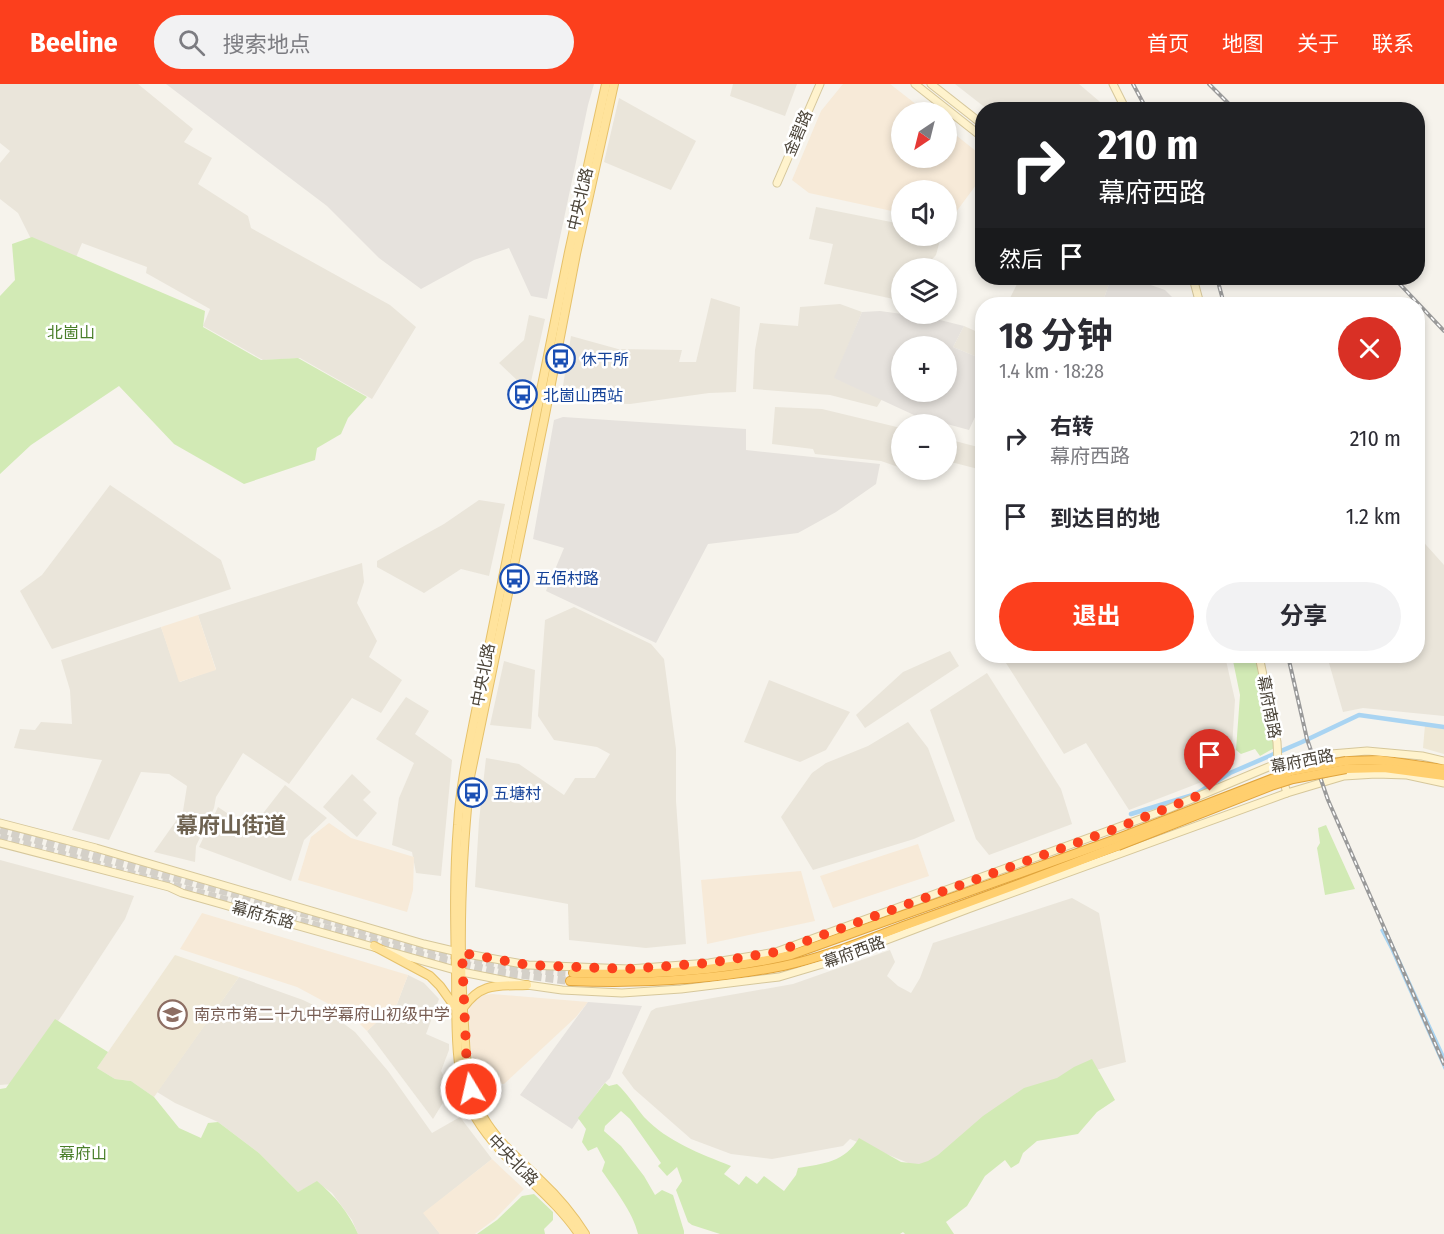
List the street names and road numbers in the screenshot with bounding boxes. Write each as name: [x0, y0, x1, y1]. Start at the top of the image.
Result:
street label: 金碧路: [780, 107, 816, 159]
street label: 中央北路: [564, 166, 596, 232]
street label: 中央北路: [468, 642, 498, 708]
street label: 幕府南路: [1254, 674, 1284, 740]
street label: 幕府西路: [1269, 746, 1335, 776]
street label: 幕府东路: [230, 898, 296, 932]
street label: 幕府西路: [821, 932, 887, 972]
street label: 中央北路: [484, 1130, 542, 1190]

